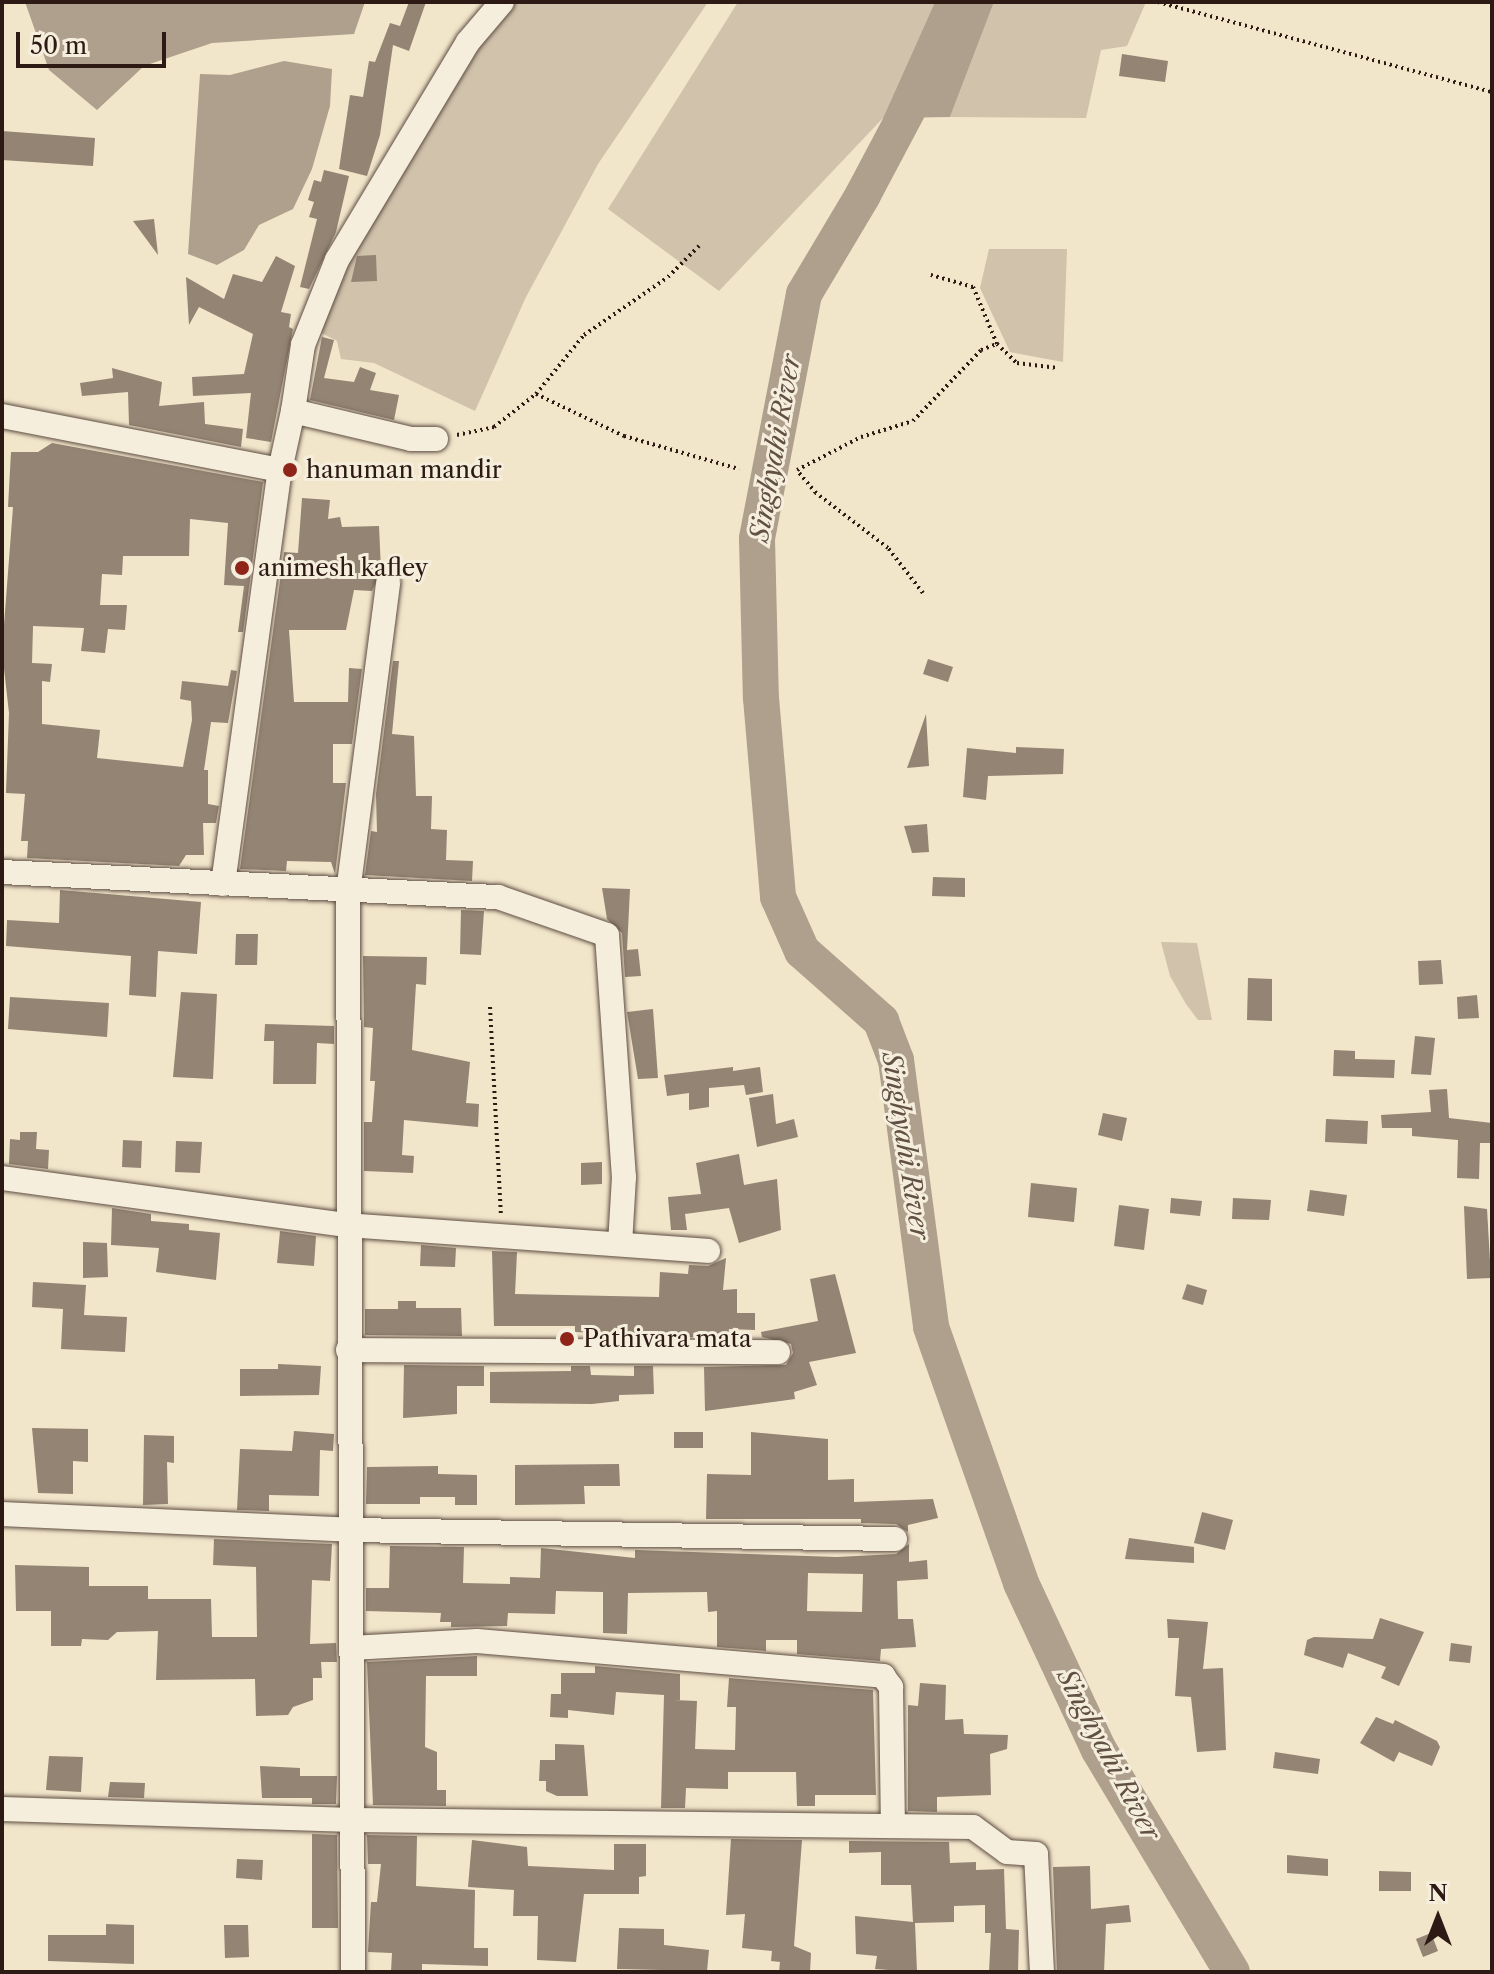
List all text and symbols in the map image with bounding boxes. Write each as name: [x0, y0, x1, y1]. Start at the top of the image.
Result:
scale bar: [20, 16, 170, 66]
text: 50 m: [30, 31, 87, 60]
water label: Singhyahi River: [744, 352, 808, 544]
place label: hanuman mandir: [306, 456, 502, 484]
marker: hanuman mandir: [281, 461, 299, 479]
place label: animesh kafley: [258, 554, 428, 582]
marker: animesh kafley: [233, 559, 251, 577]
water label: Singhyahi River: [875, 1050, 935, 1242]
place label: Pathivara mata: [583, 1325, 752, 1353]
marker: Pathivara mata: [558, 1330, 576, 1348]
water label: Singhyahi River: [1050, 1664, 1166, 1846]
north arrow: [1398, 1878, 1478, 1958]
text: N: [1428, 1880, 1448, 1907]

